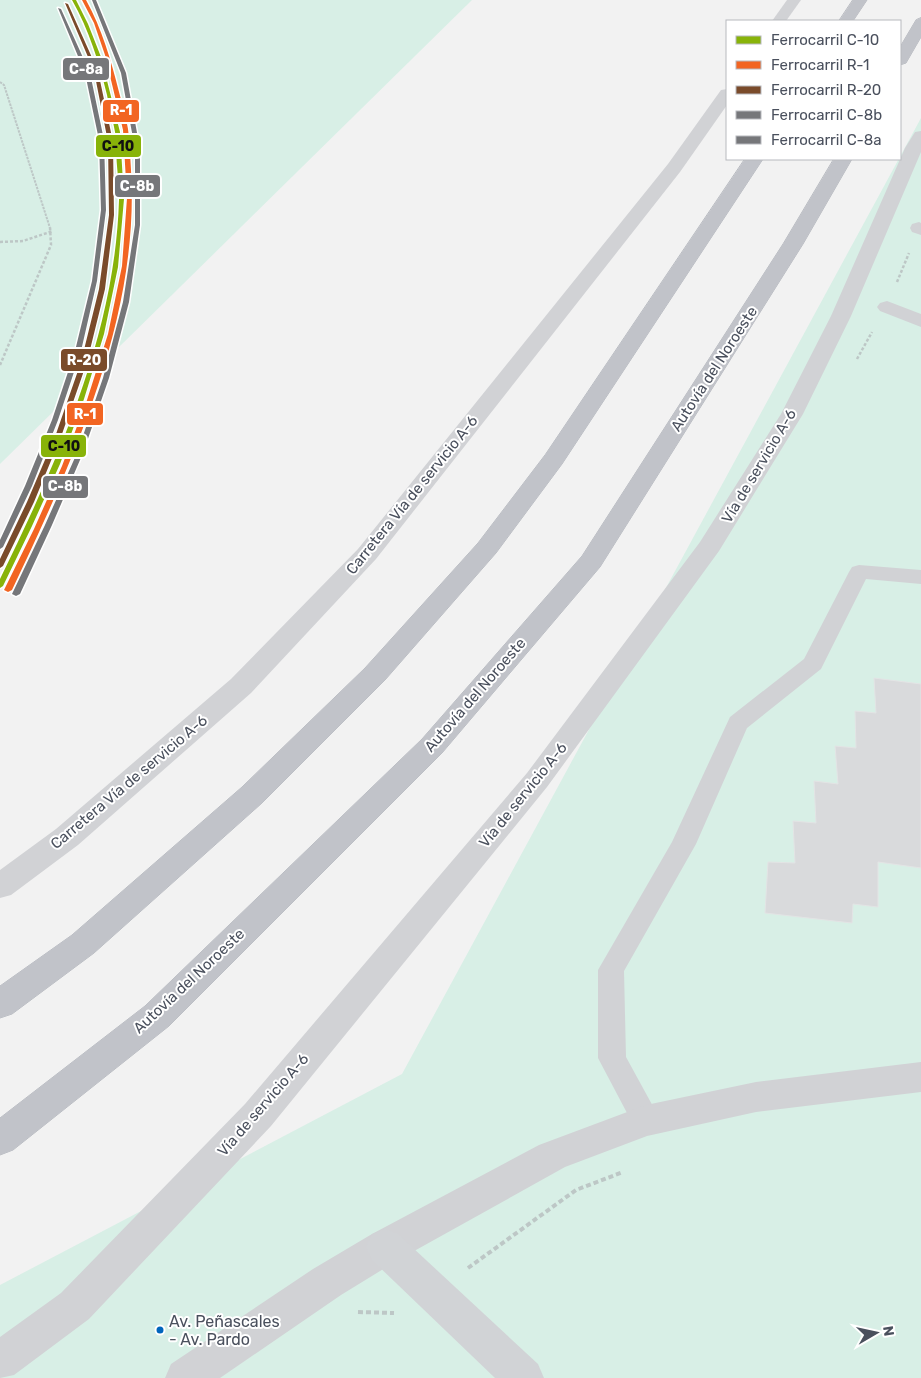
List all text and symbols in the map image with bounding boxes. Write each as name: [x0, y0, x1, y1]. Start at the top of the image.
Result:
legend: [726, 20, 901, 160]
text: Ferrocarril C-10: [771, 31, 879, 49]
text: Ferrocarril R-1: [771, 56, 869, 74]
line badge: C-8a: [62, 57, 110, 81]
text: C-8a: [69, 61, 103, 78]
text: Ferrocarril R-20: [771, 81, 881, 99]
line badge: R-1: [102, 99, 140, 123]
text: R-1: [110, 102, 132, 119]
text: Ferrocarril C-8b: [771, 106, 882, 124]
text: Ferrocarril C-8a: [771, 131, 882, 149]
line badge: C-10: [95, 134, 142, 158]
text: C-10: [102, 138, 134, 155]
line badge: C-8b: [114, 174, 161, 198]
text: C-8b: [120, 178, 155, 195]
street label: Autovía del Noroeste: [667, 303, 761, 435]
line badge: R-20: [60, 348, 108, 372]
text: R-20: [67, 352, 101, 369]
line badge: R-1: [66, 402, 104, 426]
text: R-1: [74, 406, 96, 423]
street label: Vía de servicio A-6: [718, 406, 800, 526]
street label: Carretera Vía de servicio A-6: [342, 412, 482, 578]
line badge: C-10: [40, 434, 87, 458]
text: C-10: [48, 438, 80, 455]
line badge: C-8b: [42, 475, 89, 499]
text: C-8b: [48, 478, 83, 495]
street label: Autovía del Noroeste: [421, 634, 529, 756]
street label: Carretera Vía de servicio A-6: [47, 711, 211, 853]
street label: Vía de servicio A-6: [475, 739, 571, 851]
street label: Autovía del Noroeste: [130, 925, 248, 1037]
street label: Vía de servicio A-6: [214, 1050, 312, 1160]
north arrow: [851, 1308, 901, 1358]
place label: Av. Peñascales - Av. Pardo: [169, 1312, 280, 1349]
marker: Av. Peñascales - Av. Pardo: [155, 1325, 165, 1335]
text: N: [879, 1325, 898, 1337]

